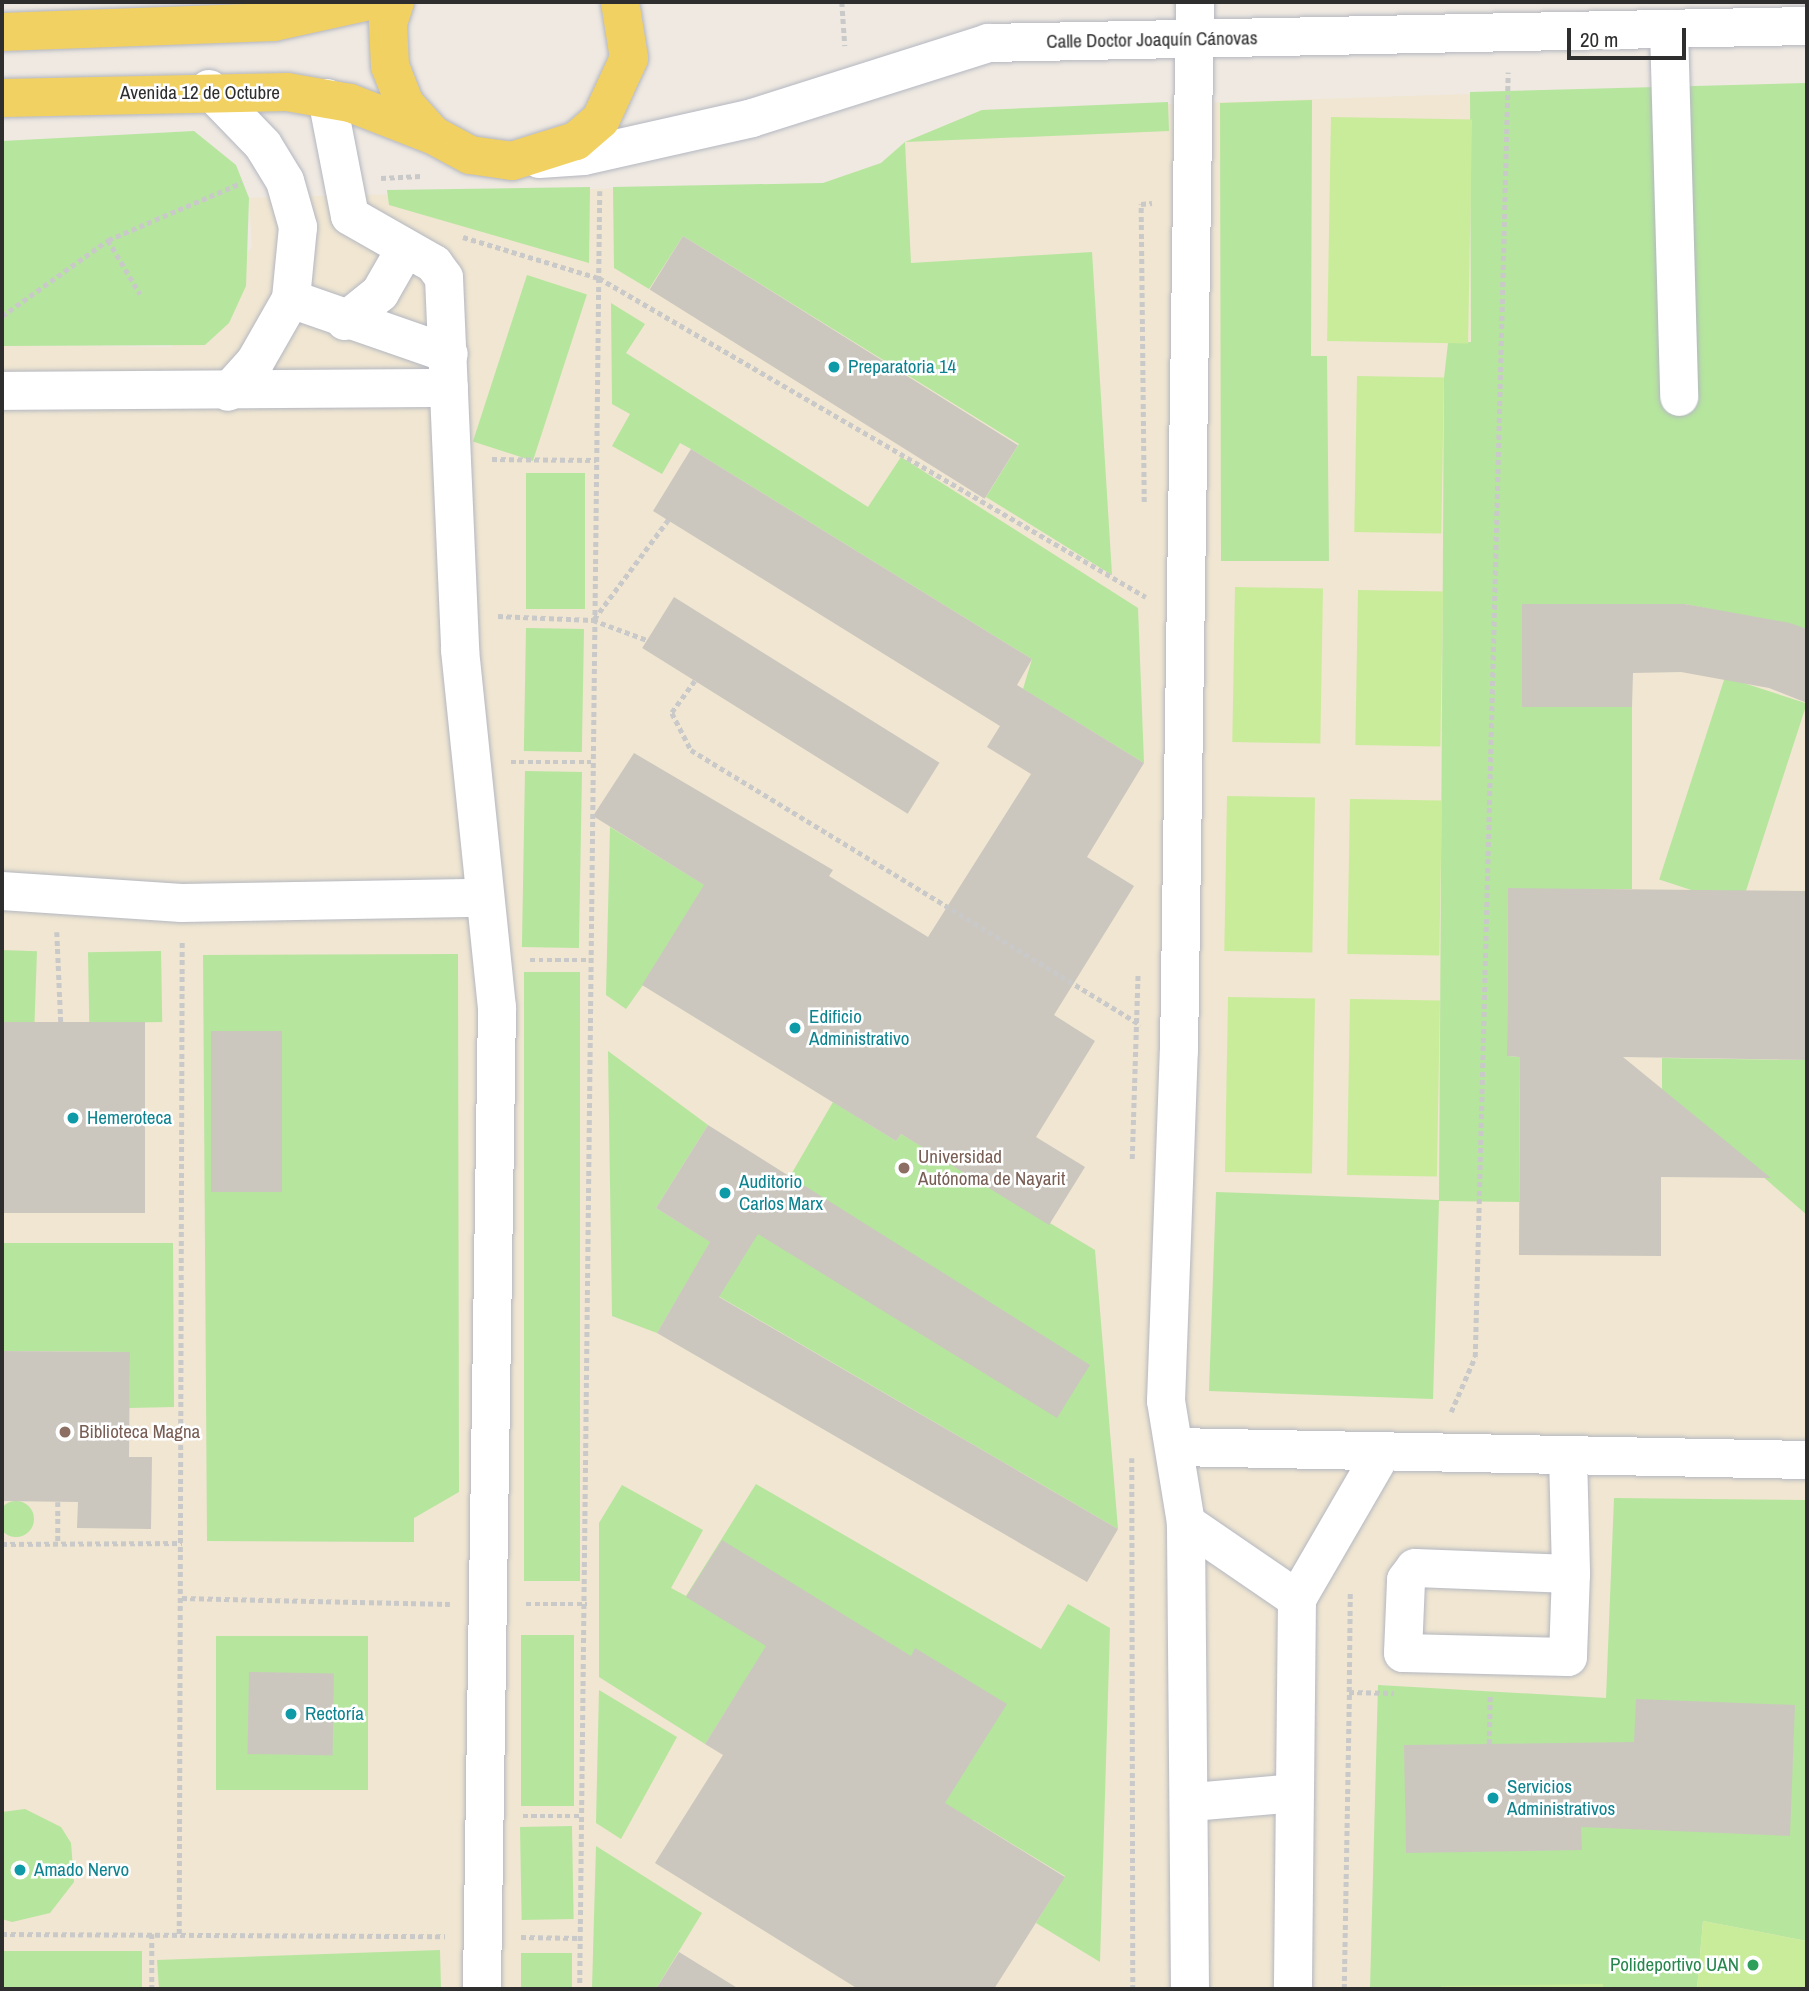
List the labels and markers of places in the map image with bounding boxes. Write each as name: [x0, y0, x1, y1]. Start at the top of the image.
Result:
place label: Preparatoria 14: [848, 356, 956, 378]
marker: Preparatoria 14: [826, 359, 842, 375]
place label: Edificio Administrativo: [809, 1006, 909, 1050]
marker: Edificio Administrativo: [787, 1020, 803, 1036]
place label: Hemeroteca: [87, 1107, 172, 1129]
marker: Hemeroteca: [65, 1110, 81, 1126]
place label: Universidad Autónoma de Nayarit: [918, 1146, 1065, 1190]
marker: Universidad Autónoma de Nayarit: [896, 1160, 912, 1176]
place label: Auditorio Carlos Marx: [739, 1171, 823, 1215]
marker: Auditorio Carlos Marx: [717, 1185, 733, 1201]
place label: Biblioteca Magna: [79, 1421, 200, 1443]
marker: Biblioteca Magna: [57, 1424, 73, 1440]
place label: Rectoría: [305, 1703, 364, 1725]
marker: Rectoría: [283, 1706, 299, 1722]
place label: Servicios Administrativos: [1507, 1776, 1615, 1820]
marker: Servicios Administrativos: [1485, 1790, 1501, 1806]
place label: Amado Nervo: [34, 1859, 129, 1881]
marker: Amado Nervo: [12, 1862, 28, 1878]
place label: Polideportivo UAN: [1610, 1954, 1739, 1976]
marker: Polideportivo UAN: [1745, 1957, 1761, 1973]

